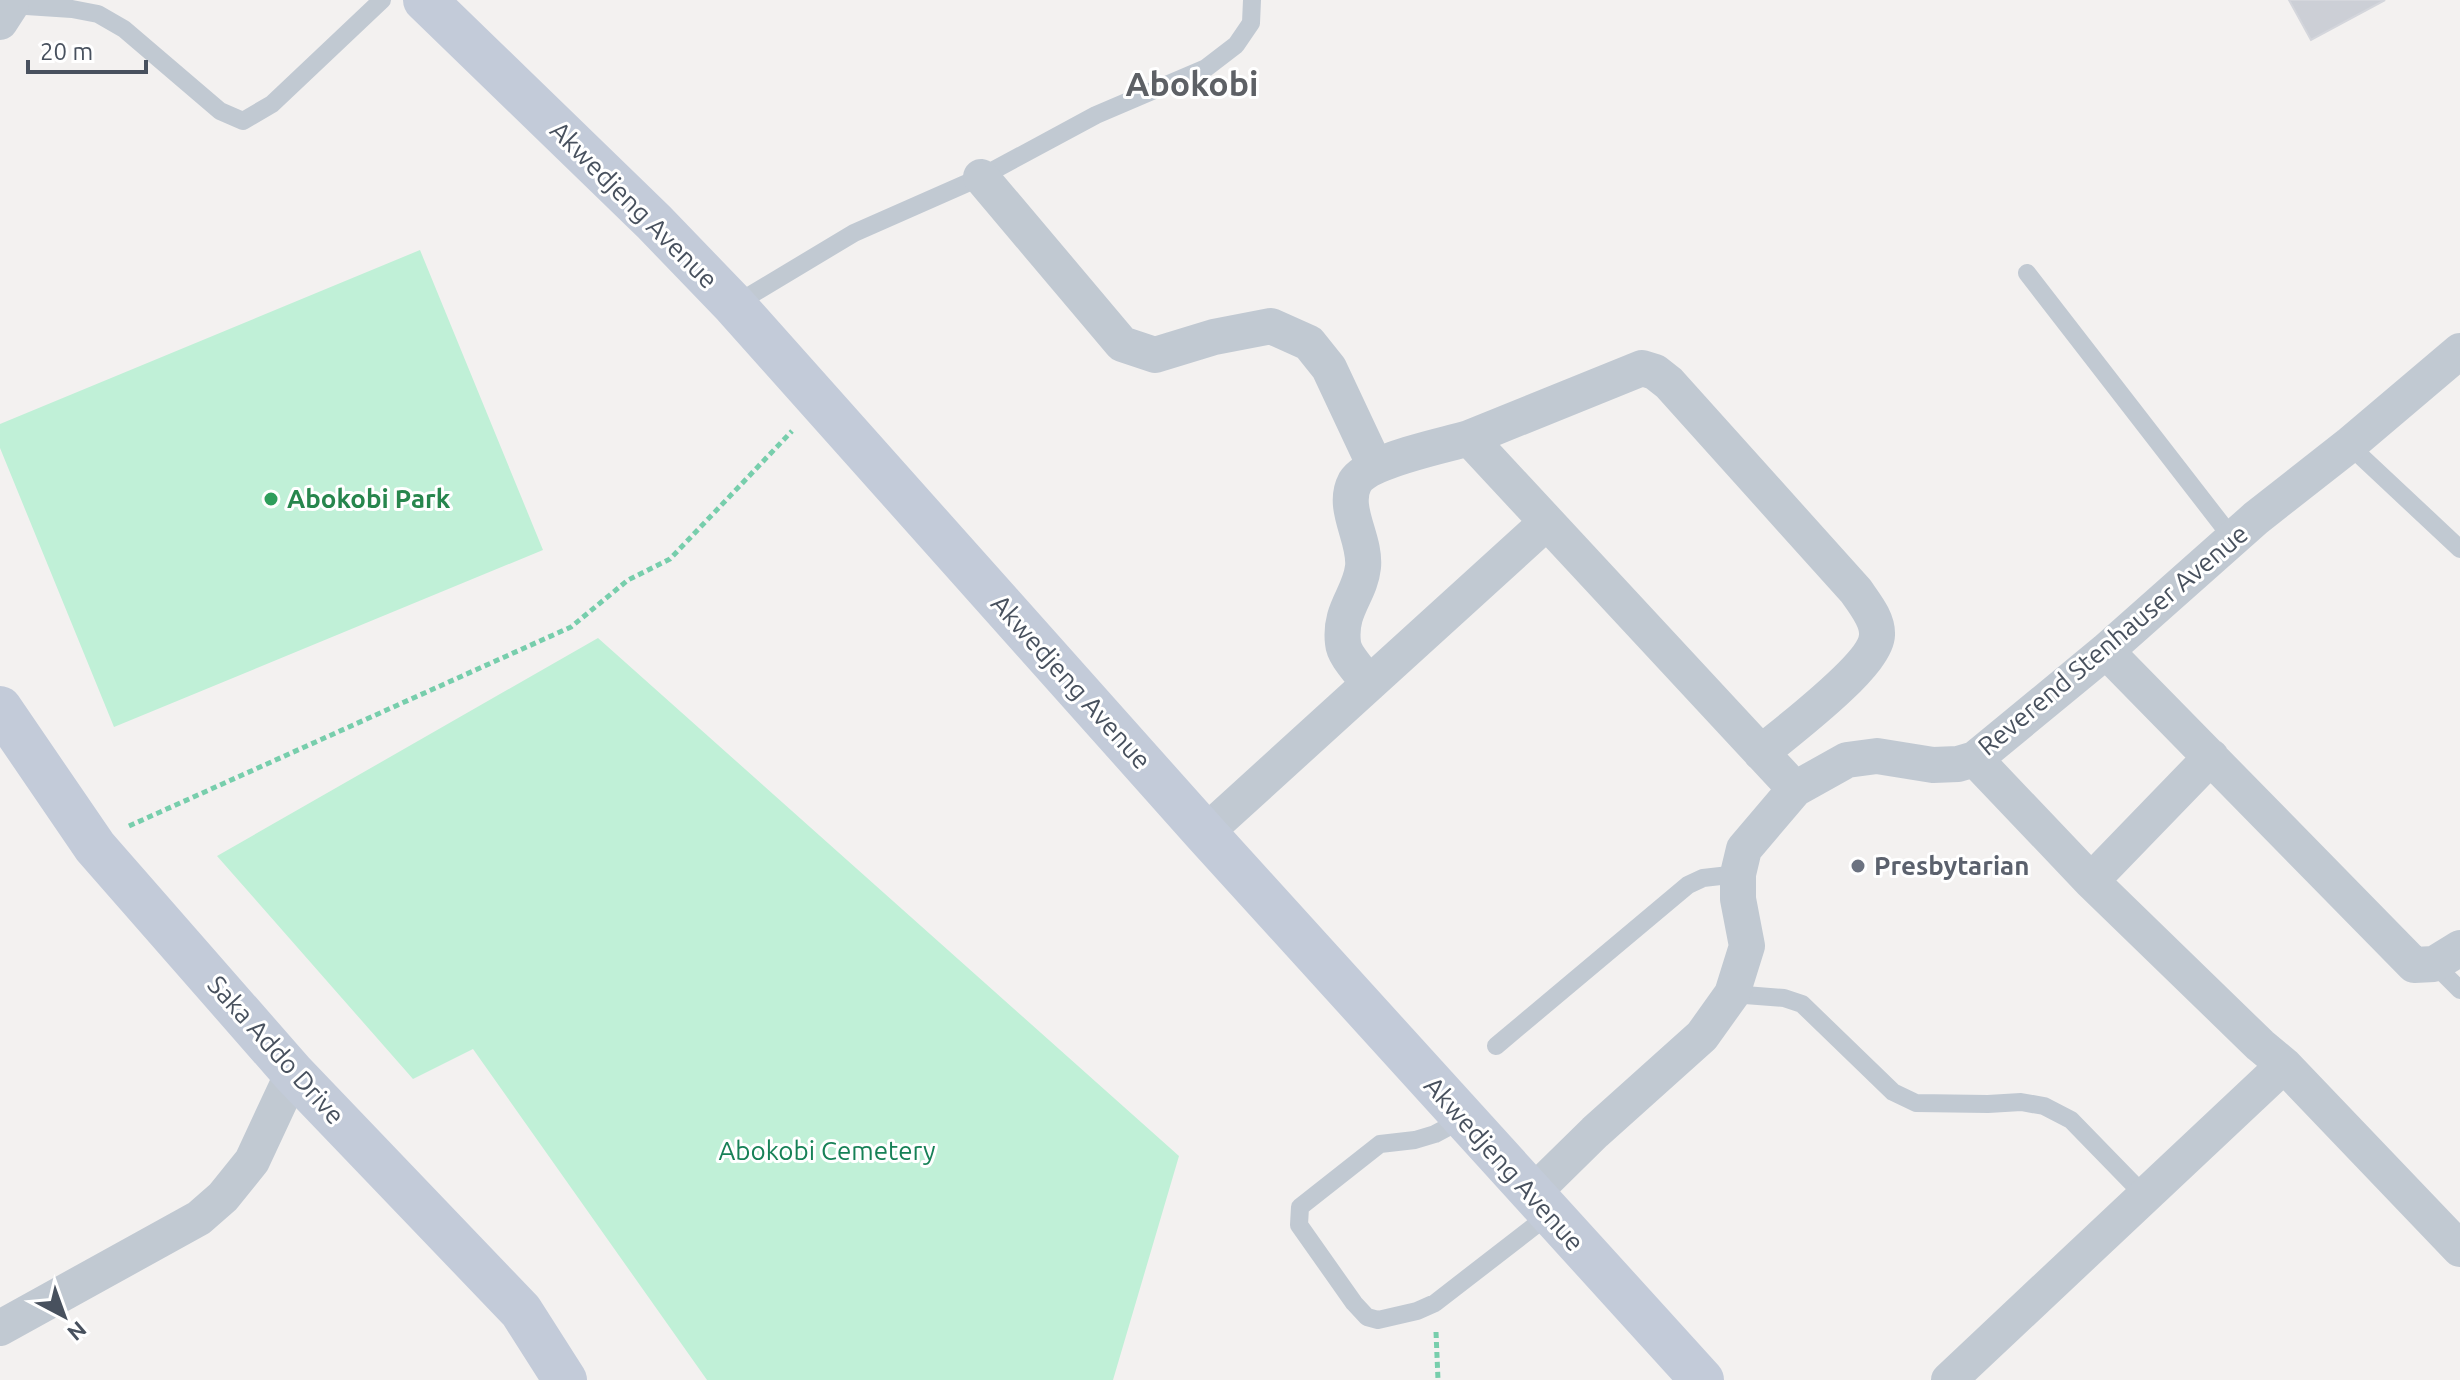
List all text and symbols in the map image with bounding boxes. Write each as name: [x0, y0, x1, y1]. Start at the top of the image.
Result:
scale bar: [28, 24, 146, 74]
text: 20 m: [40, 38, 93, 65]
district label: Abokobi: [1125, 64, 1259, 102]
street label: Akwedjeng Avenue: [545, 115, 724, 294]
place label: Abokobi Park: [287, 484, 451, 513]
marker: Abokobi Park: [262, 490, 280, 508]
street label: Reverend Stenhauser Avenue: [1972, 518, 2253, 761]
street label: Akwedjeng Avenue: [986, 589, 1157, 775]
place label: Presbytarian: [1874, 851, 2029, 880]
marker: Presbytarian: [1849, 857, 1867, 875]
street label: Saka Addo Drive: [202, 970, 351, 1130]
street label: Akwedjeng Avenue: [1419, 1071, 1590, 1257]
park label: Abokobi Cemetery: [718, 1136, 936, 1165]
north arrow: [24, 1276, 104, 1356]
text: N: [63, 1317, 92, 1346]

